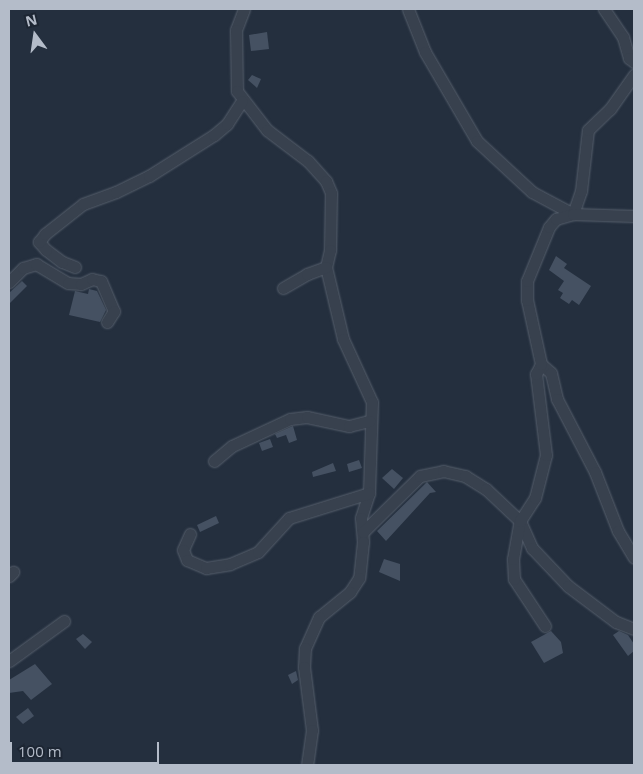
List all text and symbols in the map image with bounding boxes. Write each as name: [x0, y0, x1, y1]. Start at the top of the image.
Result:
text: N: [23, 9, 39, 31]
north arrow: [10, 10, 60, 60]
scale bar: [12, 732, 161, 764]
text: 100 m: [18, 741, 62, 761]

